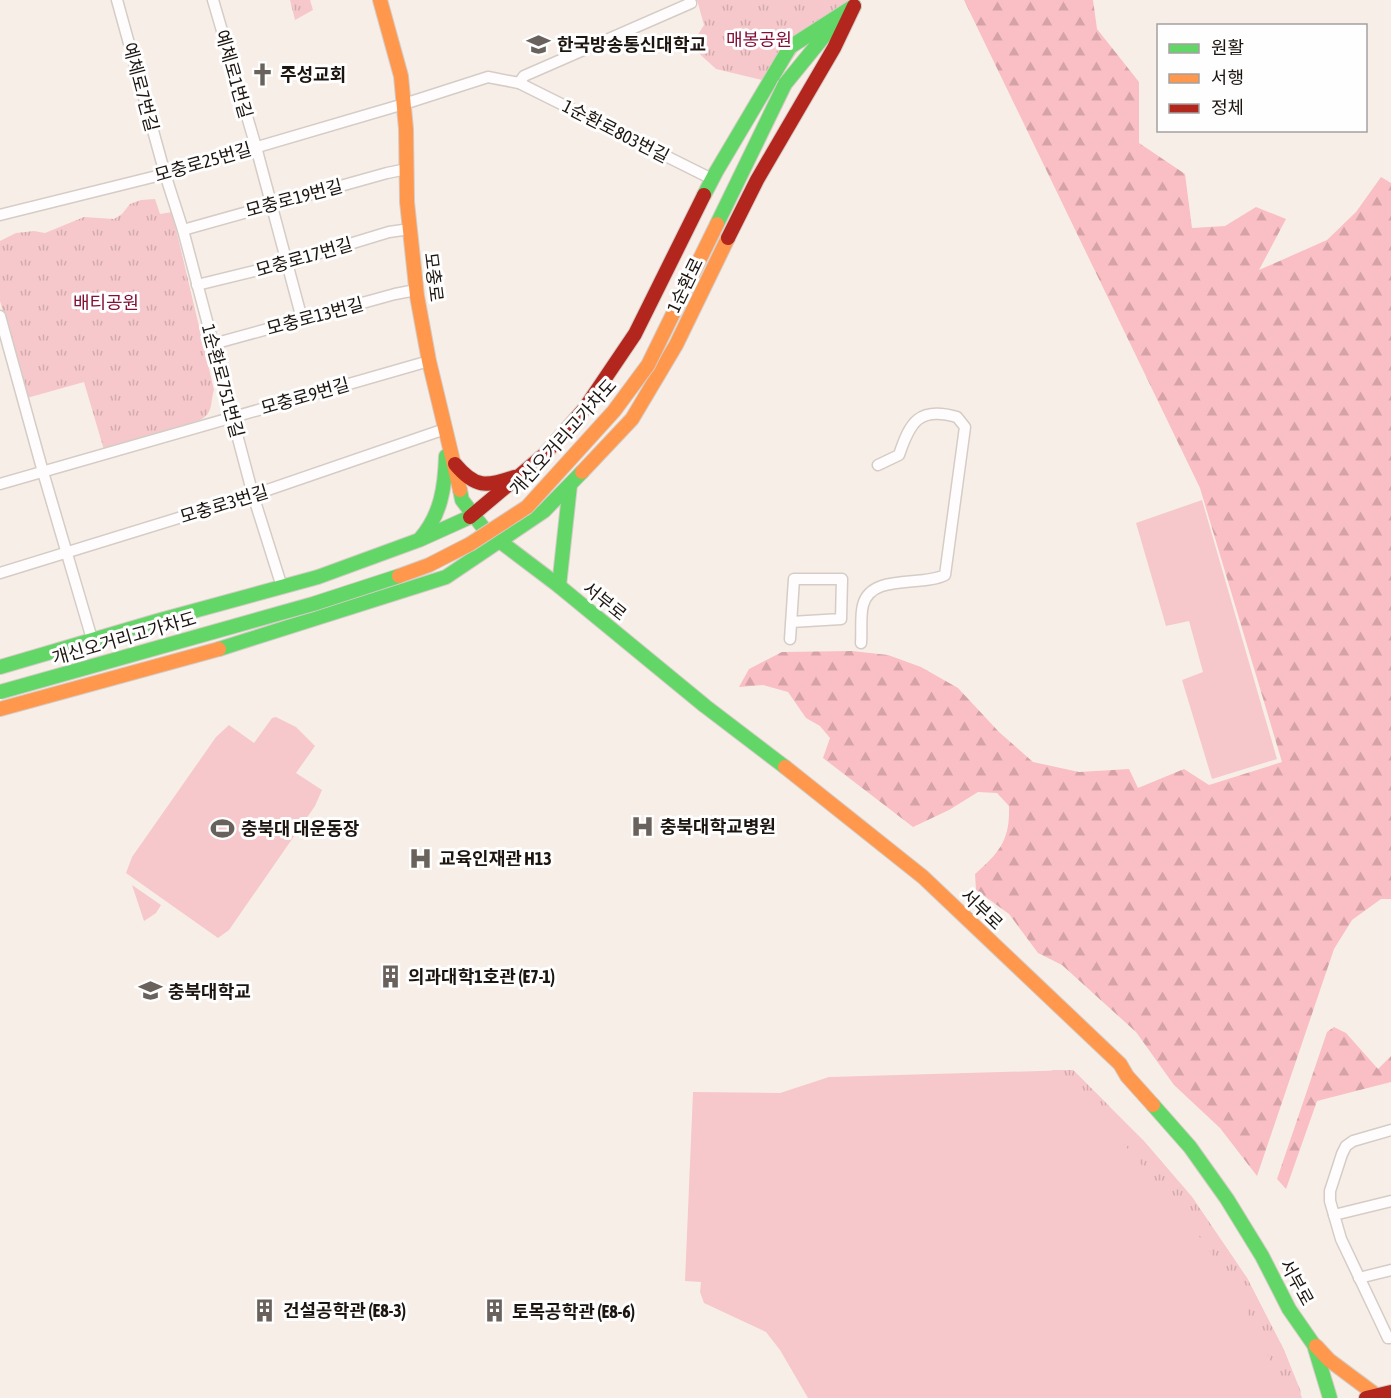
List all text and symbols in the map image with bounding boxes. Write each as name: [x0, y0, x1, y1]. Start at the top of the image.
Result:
legend: [1157, 24, 1367, 132]
street label: 예체로1번길: [211, 27, 257, 121]
park label: 매봉공원: [726, 29, 792, 50]
school or university icon: 한국방송통신대학교: [526, 31, 552, 57]
place label: 한국방송통신대학교: [557, 34, 706, 55]
text: 원활: [1211, 37, 1244, 58]
street label: 예체로7번길: [119, 40, 163, 134]
church icon: 주성교회: [249, 61, 275, 87]
place label: 주성교회: [280, 64, 346, 85]
text: 서행: [1211, 67, 1244, 88]
street label: 1순환로803번길: [559, 95, 673, 167]
text: 정체: [1211, 97, 1244, 118]
street label: 모충로25번길: [152, 138, 254, 186]
street label: 모충로19번길: [243, 175, 345, 221]
street label: 모충로17번길: [253, 233, 355, 281]
street label: 모충로: [421, 251, 447, 303]
street label: 1순환로: [663, 254, 707, 316]
park label: 배티공원: [73, 292, 139, 313]
street label: 모충로13번길: [264, 293, 366, 339]
street label: 1순환로751번길: [198, 322, 248, 440]
street label: 모충로9번길: [258, 373, 352, 419]
street label: 개신오거리고가차도: [505, 375, 621, 499]
street label: 모충로3번길: [177, 481, 271, 527]
street label: 서부로: [579, 577, 631, 625]
street label: 개신오거리고가차도: [49, 607, 199, 669]
hospital icon: 충북대학교병원: [629, 813, 655, 839]
sports icon: 충북대 대운동장: [210, 815, 236, 841]
place label: 충북대학교병원: [660, 816, 776, 837]
place label: 충북대 대운동장: [241, 818, 360, 839]
hospital icon: 교육인재관 H13: [408, 845, 434, 871]
place label: 교육인재관 H13: [439, 848, 552, 869]
street label: 서부로: [957, 884, 1007, 934]
building icon: 의과대학1호관 (E7-1): [377, 963, 403, 989]
place label: 의과대학1호관 (E7-1): [408, 966, 555, 987]
school or university icon: 충북대학교: [137, 978, 163, 1004]
place label: 충북대학교: [168, 981, 251, 1002]
street label: 서부로: [1276, 1255, 1318, 1309]
building icon: 건설공학관 (E8-3): [252, 1297, 278, 1323]
building icon: 토목공학관 (E8-6): [481, 1298, 507, 1324]
place label: 건설공학관 (E8-3): [283, 1300, 406, 1321]
place label: 토목공학관 (E8-6): [512, 1301, 635, 1322]

